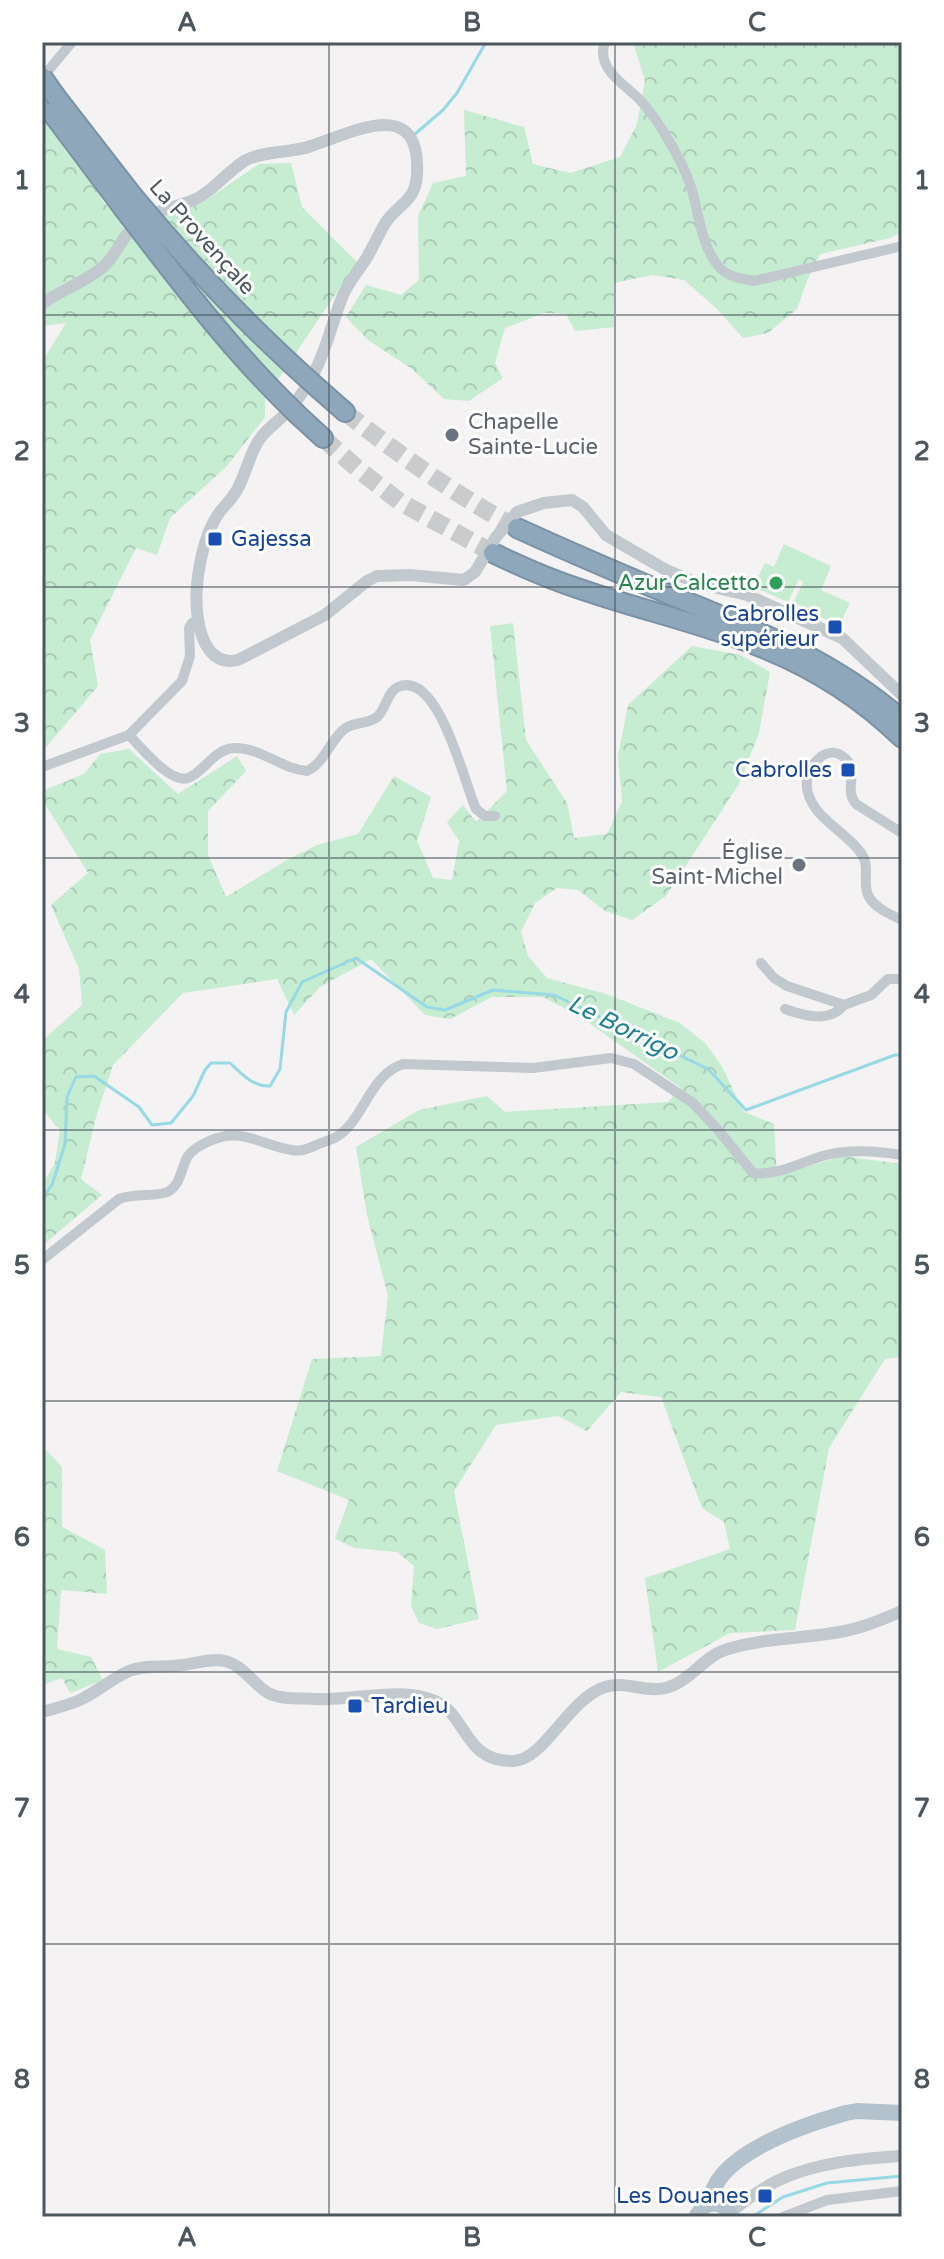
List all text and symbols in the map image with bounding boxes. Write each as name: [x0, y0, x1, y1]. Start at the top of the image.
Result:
text: A: [177, 7, 197, 38]
text: B: [463, 7, 481, 38]
text: C: [748, 7, 766, 38]
text: 1: [14, 165, 30, 196]
text: 1: [914, 165, 930, 196]
street label: La Provençale: [143, 174, 261, 300]
place label: Chapelle Sainte-Lucie: [468, 409, 598, 460]
marker: Chapelle Sainte-Lucie: [443, 426, 461, 444]
text: 2: [14, 436, 30, 467]
text: 2: [914, 436, 930, 467]
place label: Gajessa: [231, 526, 312, 552]
marker: Gajessa: [206, 530, 224, 548]
place label: Azur Calcetto: [618, 570, 760, 596]
marker: Azur Calcetto: [767, 574, 785, 592]
place label: Cabrolles supérieur: [721, 601, 820, 652]
marker: Cabrolles supérieur: [826, 618, 844, 636]
text: 3: [14, 708, 30, 739]
text: 3: [914, 708, 930, 739]
place label: Cabrolles: [735, 757, 832, 783]
marker: Cabrolles: [839, 761, 857, 779]
place label: Église Saint-Michel: [652, 838, 783, 890]
marker: Église Saint-Michel: [790, 856, 808, 874]
text: 4: [14, 979, 30, 1010]
text: 4: [914, 979, 930, 1010]
water label: Le Borrigo: [563, 989, 684, 1068]
text: 5: [14, 1250, 30, 1281]
text: 5: [914, 1250, 930, 1281]
text: 6: [14, 1522, 30, 1553]
text: 6: [914, 1522, 930, 1553]
place label: Tardieu: [371, 1693, 448, 1719]
marker: Tardieu: [346, 1697, 364, 1715]
text: 7: [14, 1793, 30, 1824]
text: 7: [914, 1793, 930, 1824]
text: 8: [14, 2064, 30, 2095]
text: 8: [914, 2064, 930, 2095]
place label: Les Douanes: [616, 2183, 749, 2209]
marker: Les Douanes: [756, 2187, 774, 2205]
text: A: [177, 2222, 197, 2253]
text: B: [463, 2222, 481, 2253]
text: C: [748, 2222, 766, 2253]

